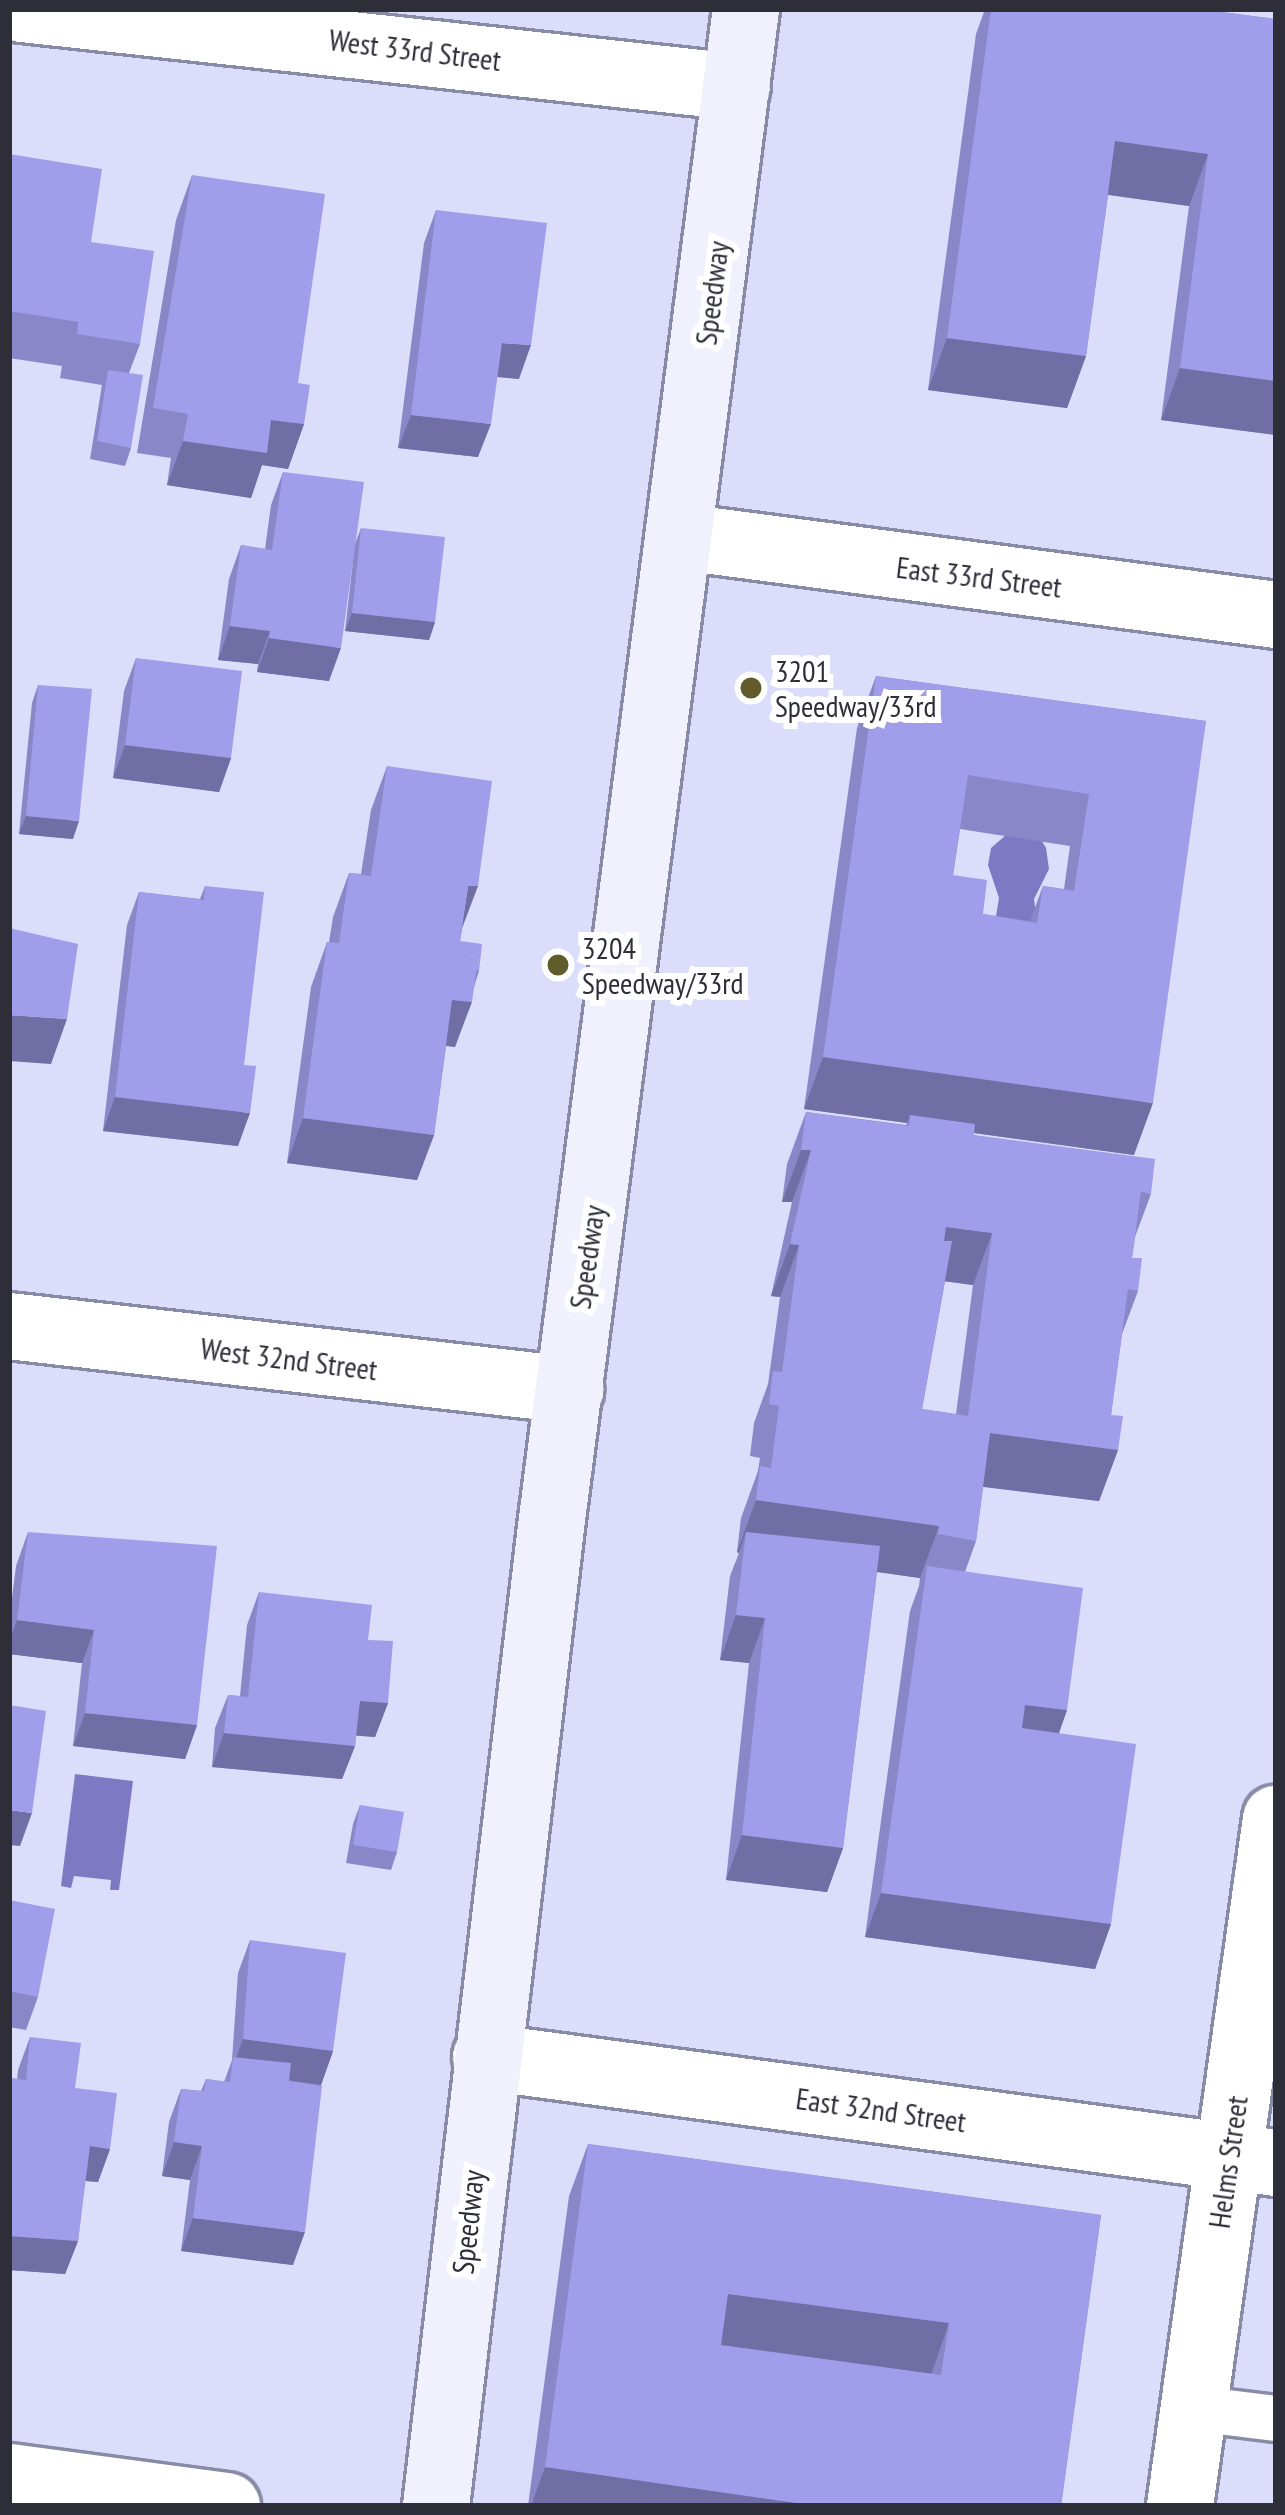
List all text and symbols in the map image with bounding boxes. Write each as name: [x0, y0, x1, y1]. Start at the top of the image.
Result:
street label: West 33rd Street: [327, 22, 503, 78]
street label: Speedway: [688, 239, 736, 347]
street label: East 33rd Street: [894, 549, 1064, 605]
place label: 3201 Speedway/33rd: [775, 653, 936, 724]
marker: 3201 Speedway/33rd: [738, 675, 764, 701]
place label: 3204 Speedway/33rd: [582, 930, 743, 1000]
marker: 3204 Speedway/33rd: [545, 952, 571, 978]
street label: Speedway: [562, 1203, 612, 1311]
street label: West 32nd Street: [199, 1330, 379, 1388]
street label: East 32nd Street: [794, 2080, 968, 2140]
street label: Helms Street: [1201, 2093, 1255, 2231]
street label: Speedway: [445, 2168, 491, 2276]

